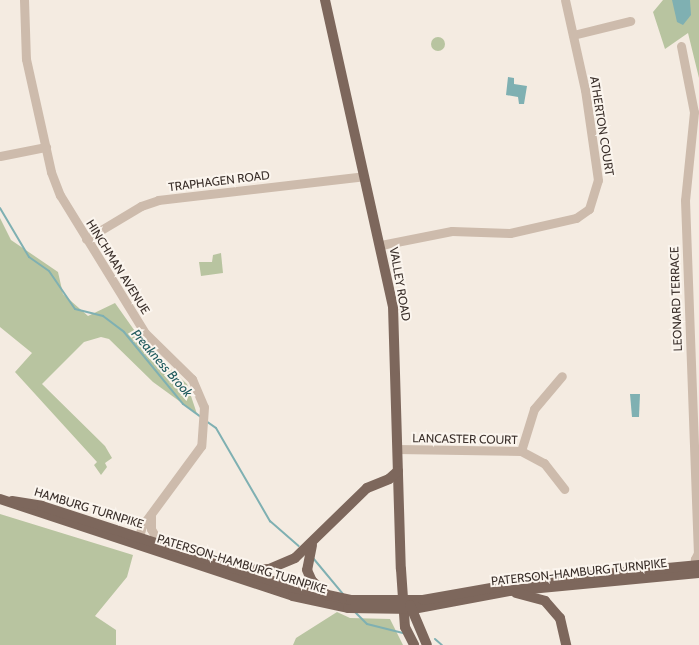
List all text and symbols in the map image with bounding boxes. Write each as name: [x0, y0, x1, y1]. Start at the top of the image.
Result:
street label: ATHERTON COURT: [587, 75, 617, 177]
street label: TRAPHAGEN ROAD: [168, 168, 270, 194]
street label: HINCHMAN AVENUE: [83, 217, 153, 317]
street label: VALLEY ROAD: [386, 246, 414, 322]
street label: LEONARD TERRACE: [667, 246, 685, 352]
water label: Preakness Brook: [128, 326, 196, 400]
street label: LANCASTER COURT: [412, 431, 518, 447]
street label: HAMBURG TURNPIKE: [33, 485, 145, 531]
street label: PATERSON-HAMBURG TURNPIKE: [155, 531, 329, 597]
street label: PATERSON-HAMBURG TURNPIKE: [490, 556, 668, 588]

